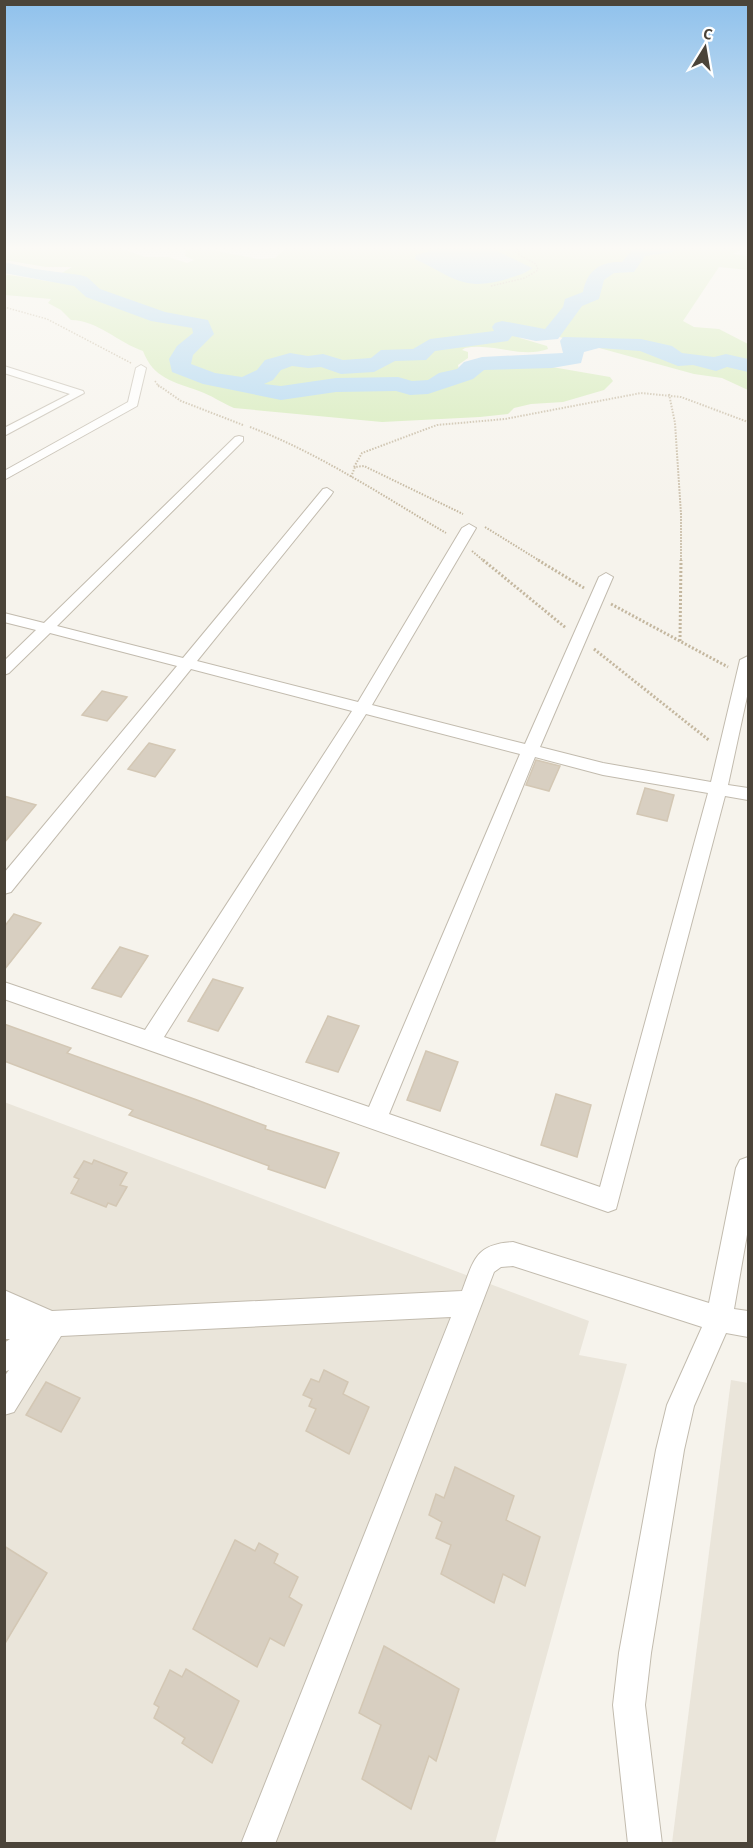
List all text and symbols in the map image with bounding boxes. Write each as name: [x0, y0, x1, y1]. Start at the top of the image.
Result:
north arrow: [675, 18, 735, 78]
text: С: [702, 26, 714, 43]

